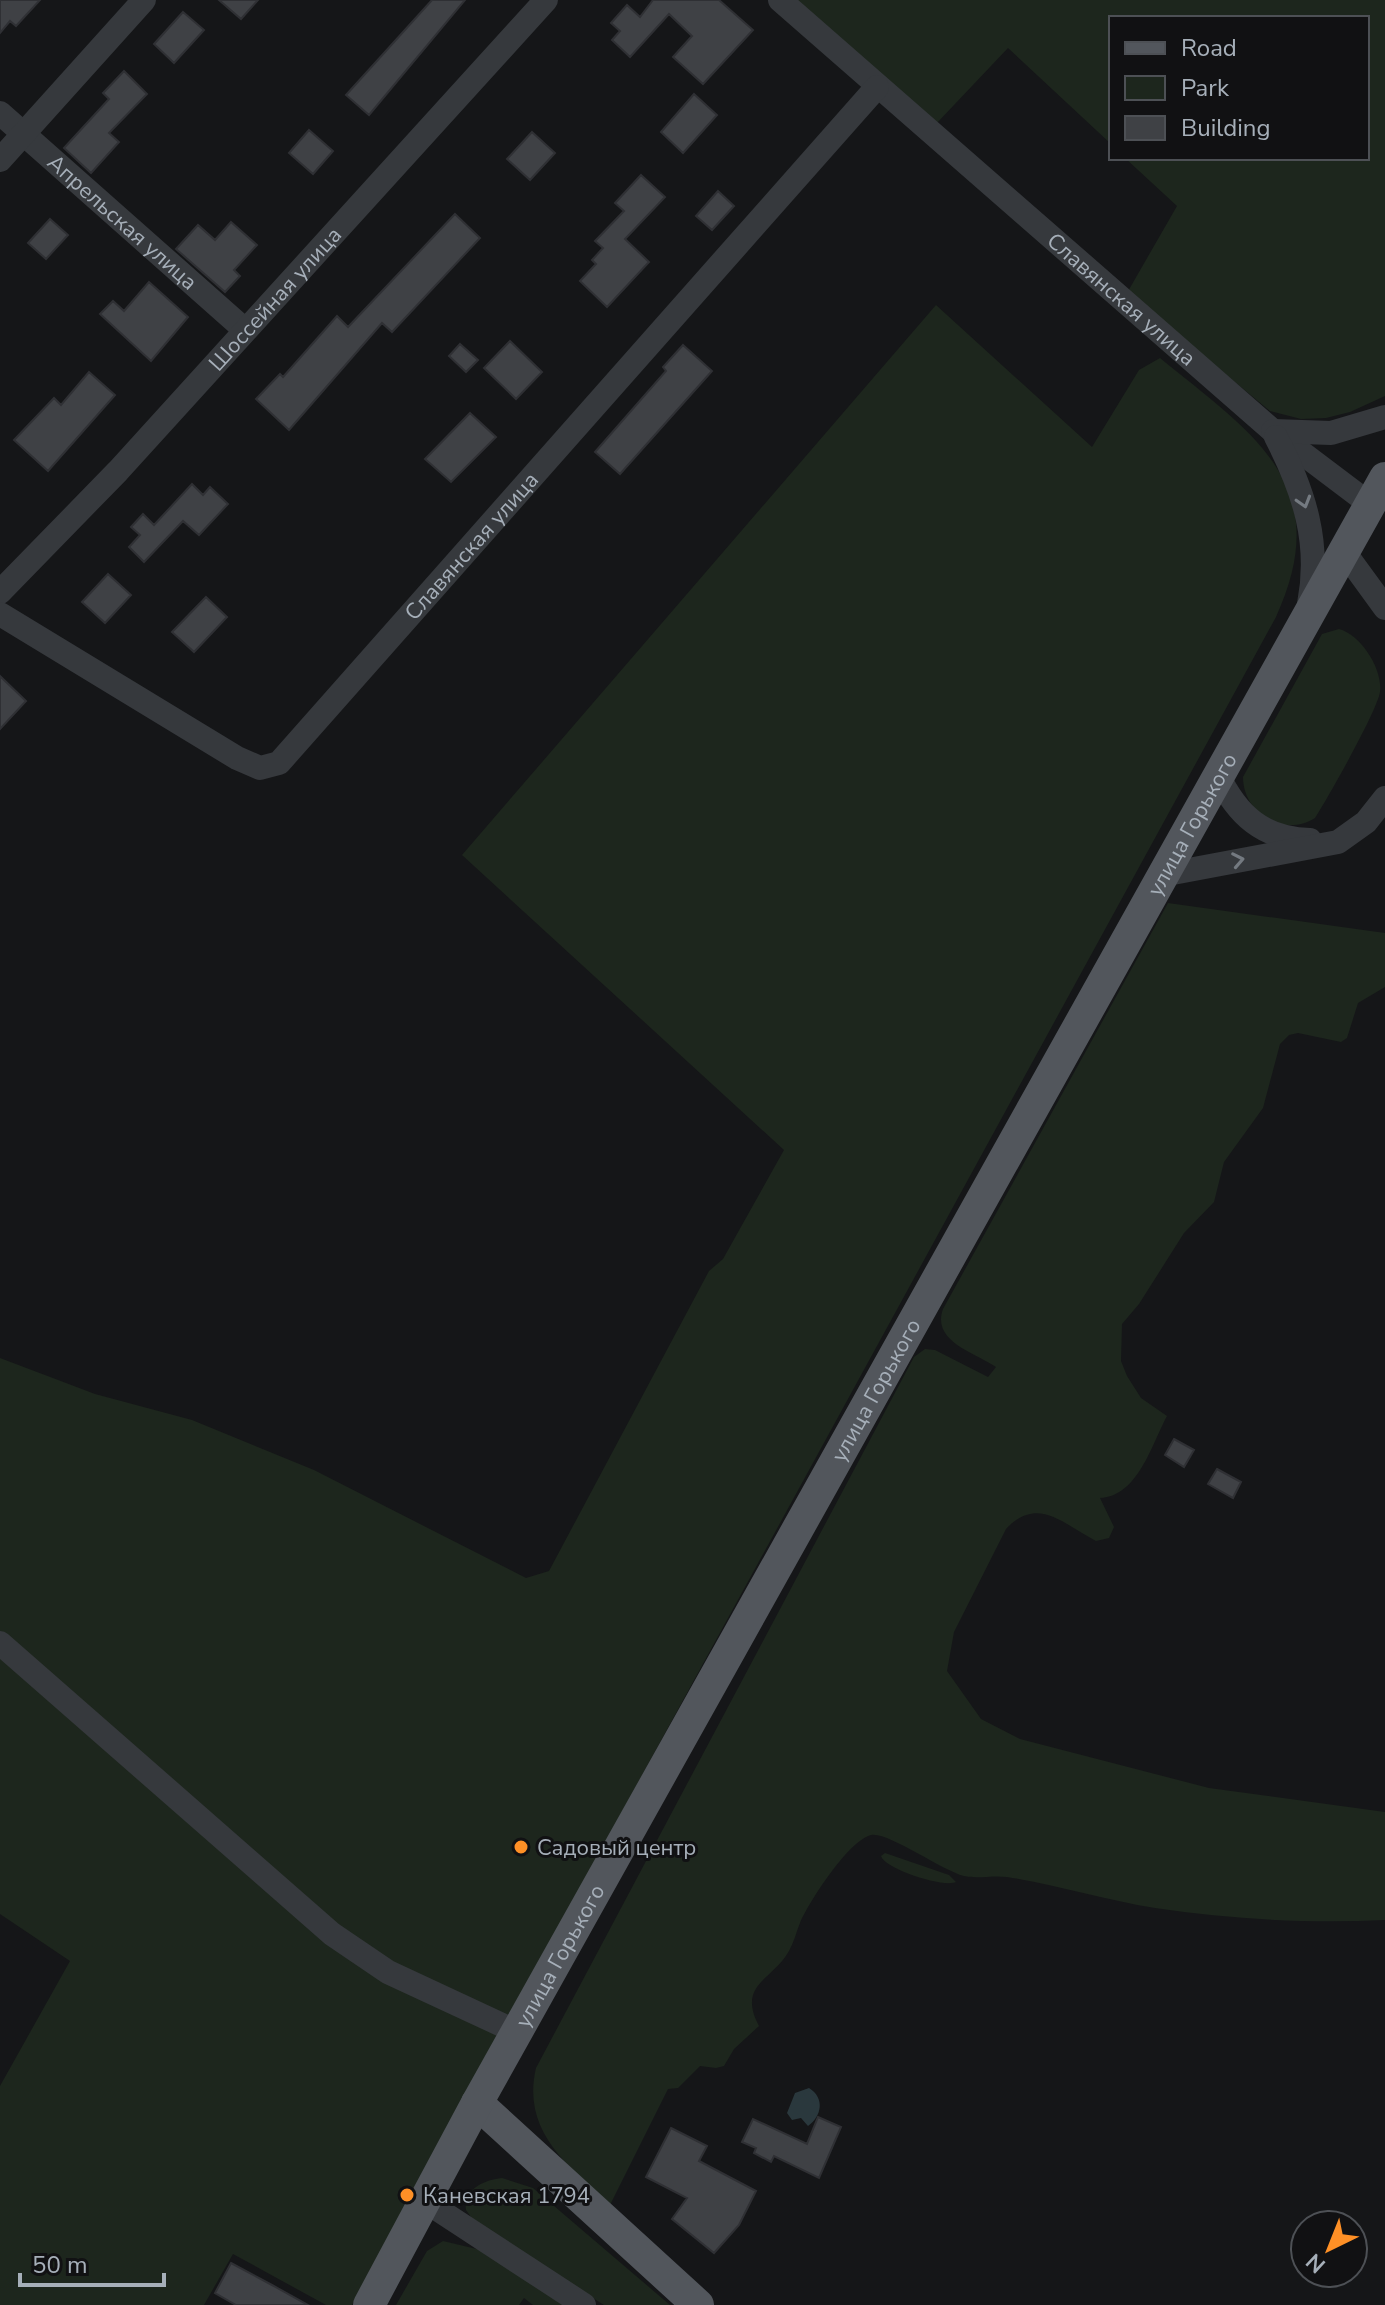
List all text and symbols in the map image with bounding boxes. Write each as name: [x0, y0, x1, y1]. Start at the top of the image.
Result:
legend: [1109, 16, 1369, 160]
text: Road: [1181, 32, 1237, 64]
text: Park: [1181, 72, 1230, 104]
text: Building: [1181, 112, 1271, 144]
street label: Апрельская улица: [41, 148, 204, 297]
street label: Шоссейная улица: [202, 221, 349, 378]
street label: Славянская улица: [1040, 226, 1202, 373]
street label: Славянская улица: [398, 466, 546, 627]
one-way arrow: [1295, 495, 1311, 509]
street label: улица Горького: [1140, 748, 1245, 902]
one-way arrow: [1232, 853, 1245, 870]
street label: улица Горького: [824, 1313, 928, 1467]
place label: Садовый центр: [537, 1833, 696, 1863]
marker: Садовый центр: [512, 1838, 530, 1856]
street label: улица Горького: [508, 1879, 612, 2033]
place label: Каневская 1794: [423, 2181, 590, 2211]
marker: Каневская 1794: [398, 2186, 416, 2204]
north arrow: [1289, 2209, 1369, 2289]
scale bar: [20, 2237, 164, 2287]
text: N: [1300, 2246, 1332, 2279]
text: 50 m: [32, 2249, 88, 2281]

